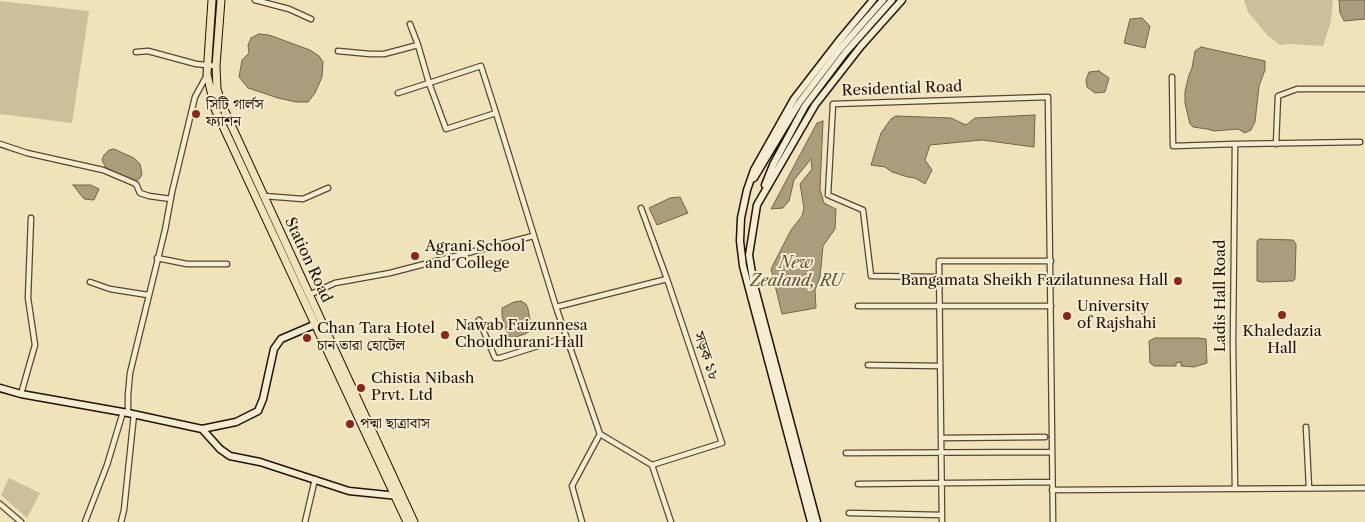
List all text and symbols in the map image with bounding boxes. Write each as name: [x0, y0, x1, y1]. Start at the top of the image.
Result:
street label: Residential Road: [841, 78, 963, 100]
place label: সিটি গার্লস ফ্যাশন: [206, 96, 264, 131]
marker: সিটি গার্লস ফ্যাশন: [190, 108, 202, 120]
street label: Station Road: [280, 215, 336, 305]
place label: Agrani School and College: [425, 238, 525, 273]
street label: Ladis Hall Road: [1212, 240, 1230, 352]
marker: Agrani School and College: [409, 250, 421, 262]
water label: New Zealand, RU: [750, 253, 842, 291]
place label: Bangamata Sheikh Fazilatunnesa Hall: [900, 272, 1168, 290]
marker: Bangamata Sheikh Fazilatunnesa Hall: [1172, 275, 1184, 287]
place label: University of Rajshahi: [1077, 298, 1156, 333]
marker: Khaledazia Hall: [1276, 309, 1288, 321]
marker: University of Rajshahi: [1061, 310, 1073, 322]
place label: Nawab Faizunnesa Choudhurani Hall: [455, 317, 588, 352]
place label: Chan Tara Hotel চান তারা হোটেল: [317, 320, 435, 355]
place label: Khaledazia Hall: [1242, 323, 1322, 358]
marker: Nawab Faizunnesa Choudhurani Hall: [439, 329, 451, 341]
street label: সড়ক ১৮: [689, 329, 723, 383]
marker: Chan Tara Hotel চান তারা হোটেল: [301, 332, 313, 344]
place label: Chistia Nibash Prvt. Ltd: [371, 370, 474, 405]
marker: Chistia Nibash Prvt. Ltd: [355, 382, 367, 394]
place label: পদ্মা ছাত্রাবাস: [360, 415, 430, 433]
marker: পদ্মা ছাত্রাবাস: [344, 418, 356, 430]

